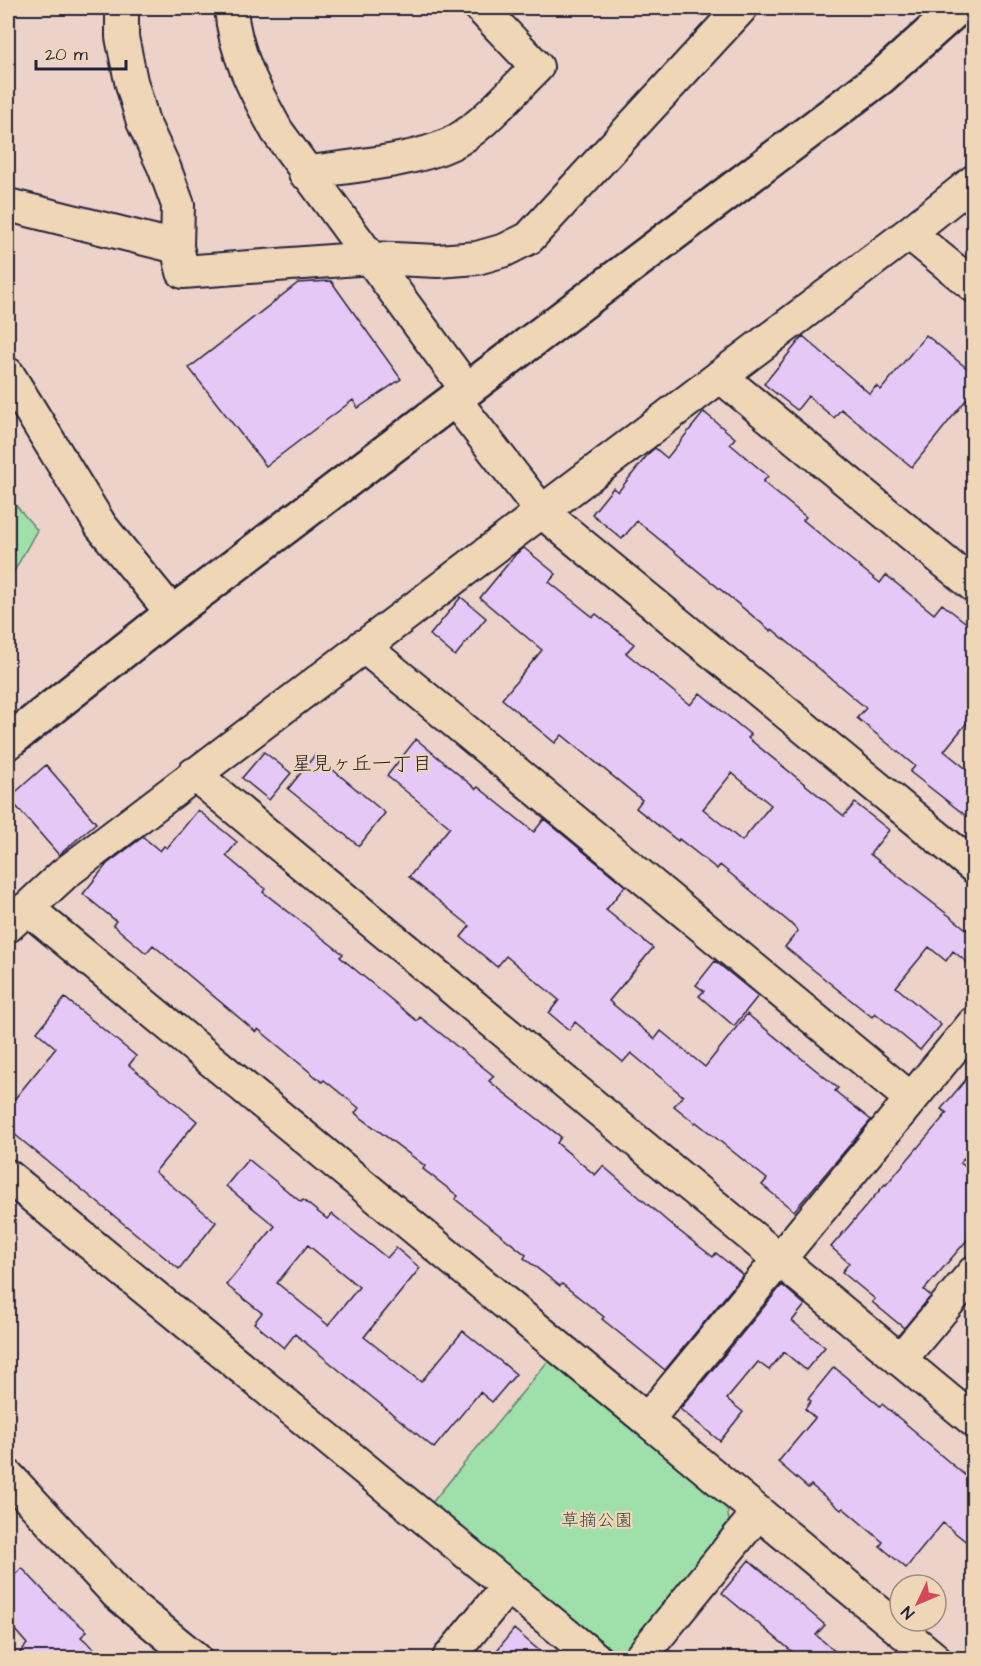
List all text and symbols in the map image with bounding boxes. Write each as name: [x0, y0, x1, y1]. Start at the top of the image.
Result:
scale bar: [36, 33, 126, 71]
text: 20 m: [45, 42, 88, 67]
district label: 星見ヶ丘一丁目: [292, 750, 432, 778]
park label: 草摘公園: [561, 1508, 633, 1533]
north arrow: [888, 1573, 948, 1633]
text: N: [897, 1601, 919, 1624]

